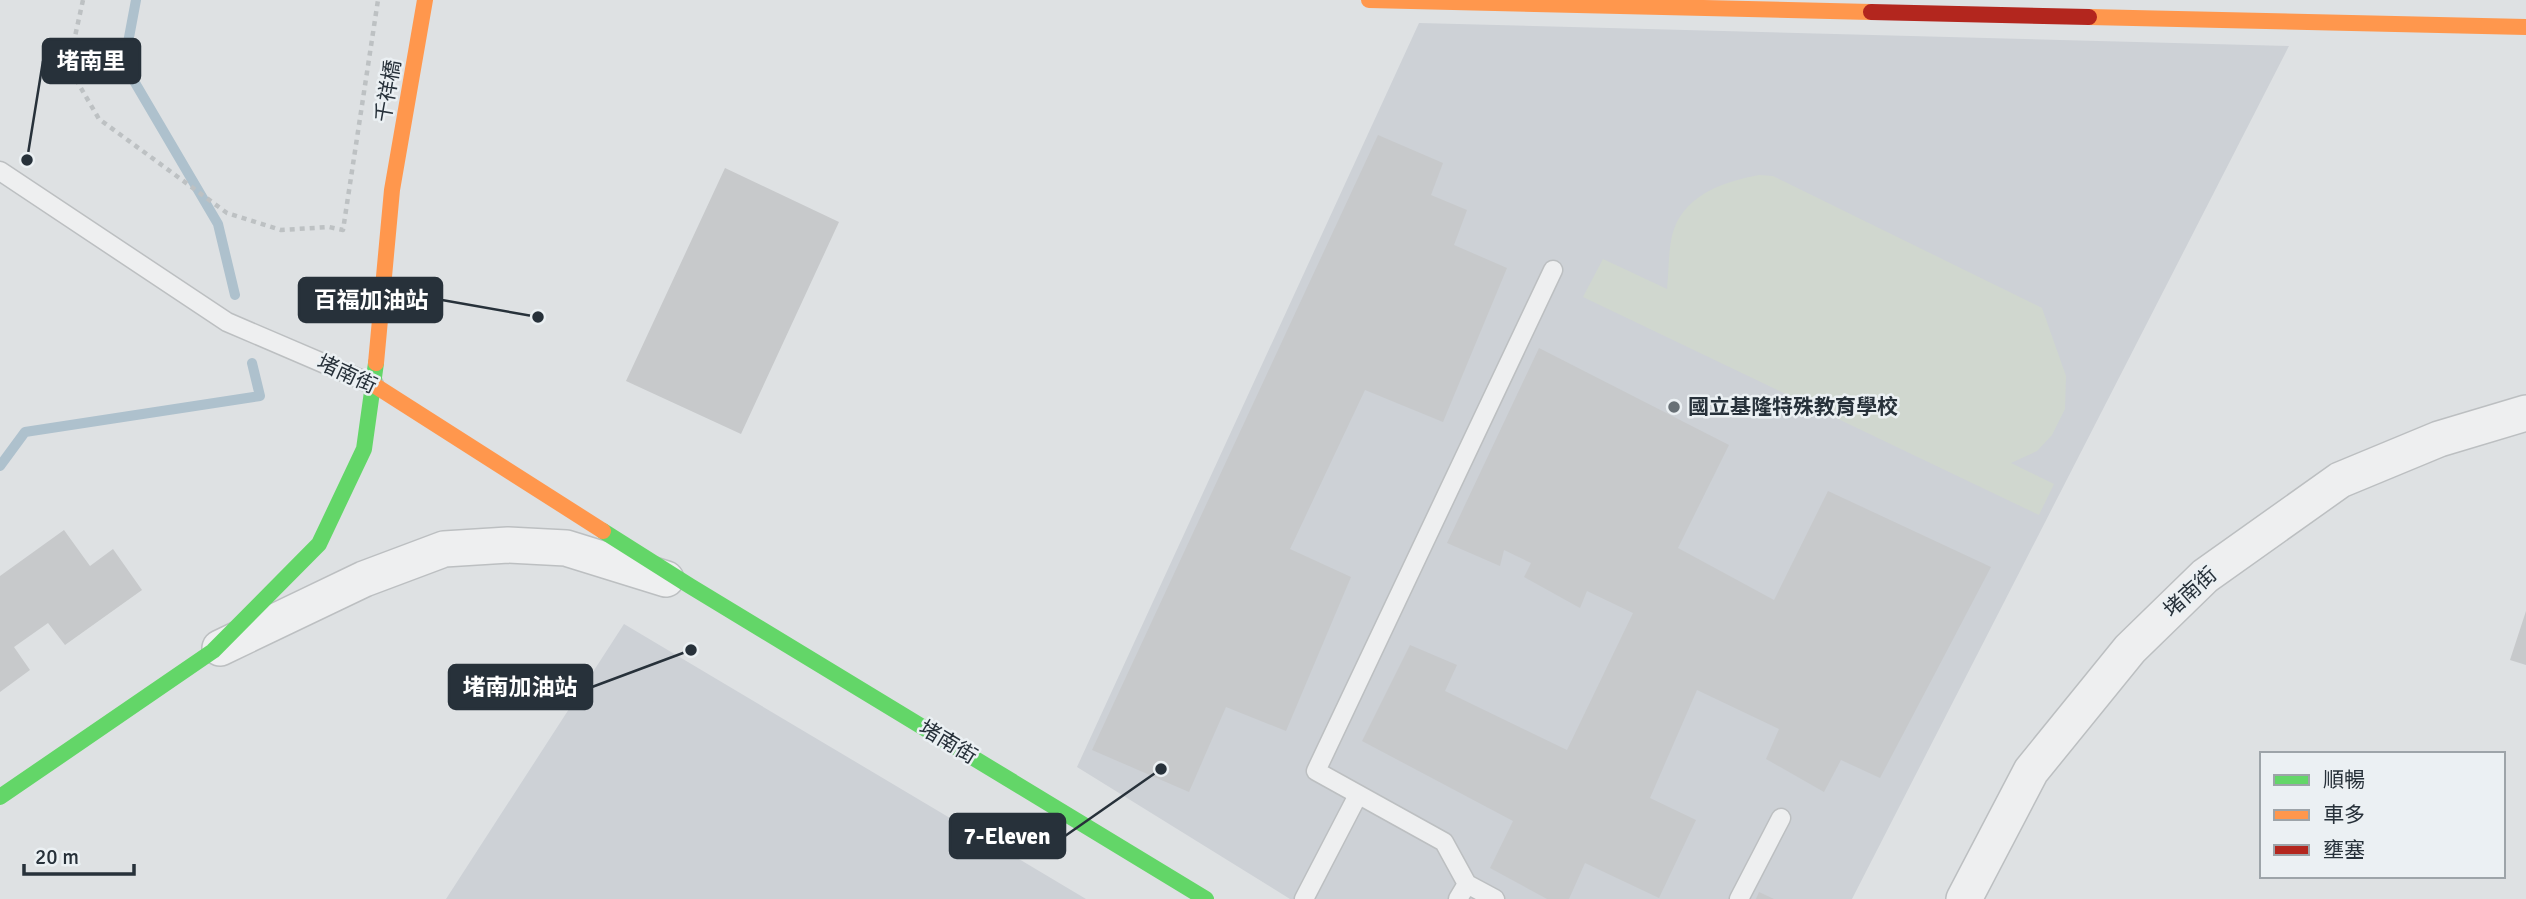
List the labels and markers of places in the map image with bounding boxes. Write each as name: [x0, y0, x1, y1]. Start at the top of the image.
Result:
callout: 堵南里: [43, 39, 140, 83]
callout: 百福加油站: [299, 278, 442, 322]
place label: 國立基隆特殊教育學校: [1688, 394, 1898, 420]
marker: 國立基隆特殊教育學校: [1666, 399, 1682, 415]
callout: 堵南加油站: [449, 665, 592, 709]
callout: 7-Eleven: [950, 814, 1065, 858]

